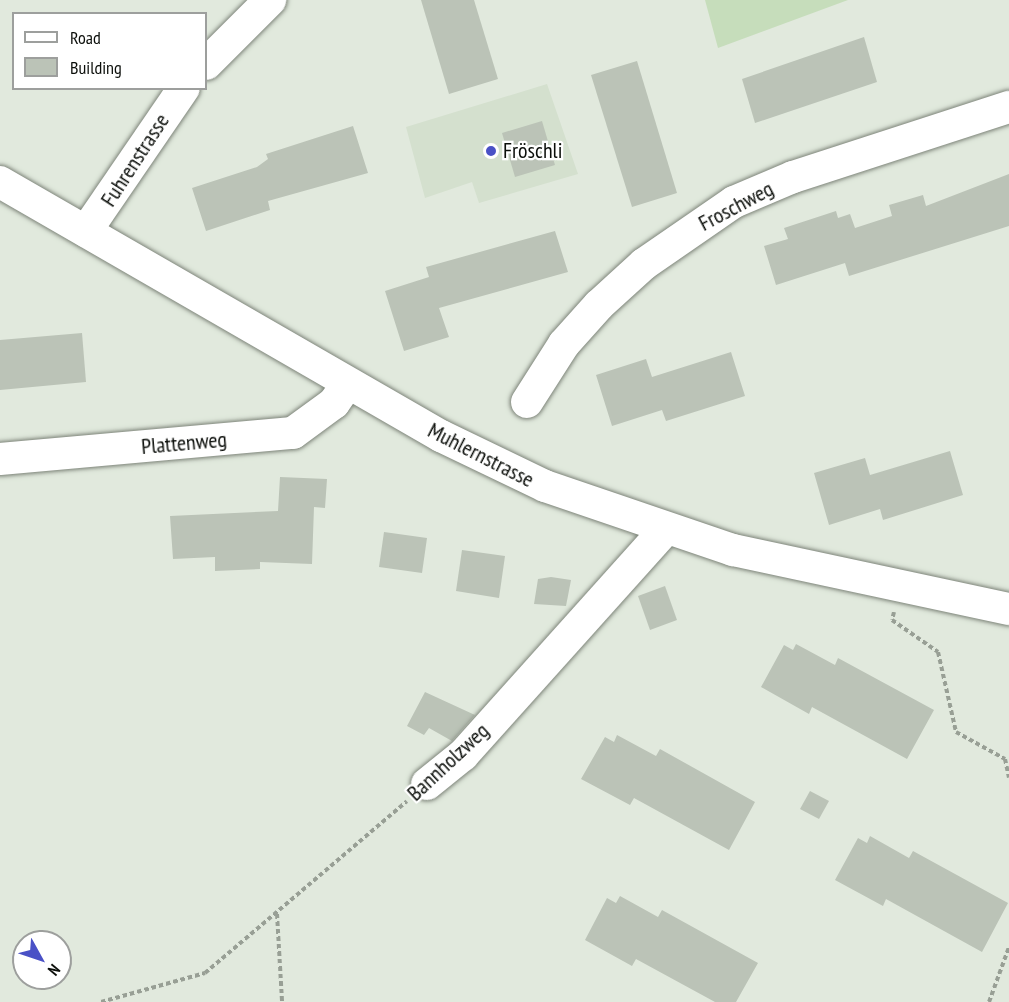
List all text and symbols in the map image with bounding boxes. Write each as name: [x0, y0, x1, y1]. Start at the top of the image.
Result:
legend: [12, 12, 207, 90]
text: Road: [70, 26, 101, 49]
text: Building: [70, 56, 122, 79]
street label: Fuhrenstrasse: [95, 109, 175, 211]
place label: Fröschli: [503, 138, 562, 164]
marker: Fröschli: [484, 144, 498, 158]
street label: Froschweg: [694, 175, 778, 237]
street label: Muhlernstrasse: [424, 417, 538, 493]
street label: Plattenweg: [140, 426, 228, 460]
street label: Bannholzweg: [402, 718, 494, 806]
north arrow: [12, 930, 72, 990]
text: N: [44, 961, 65, 980]

